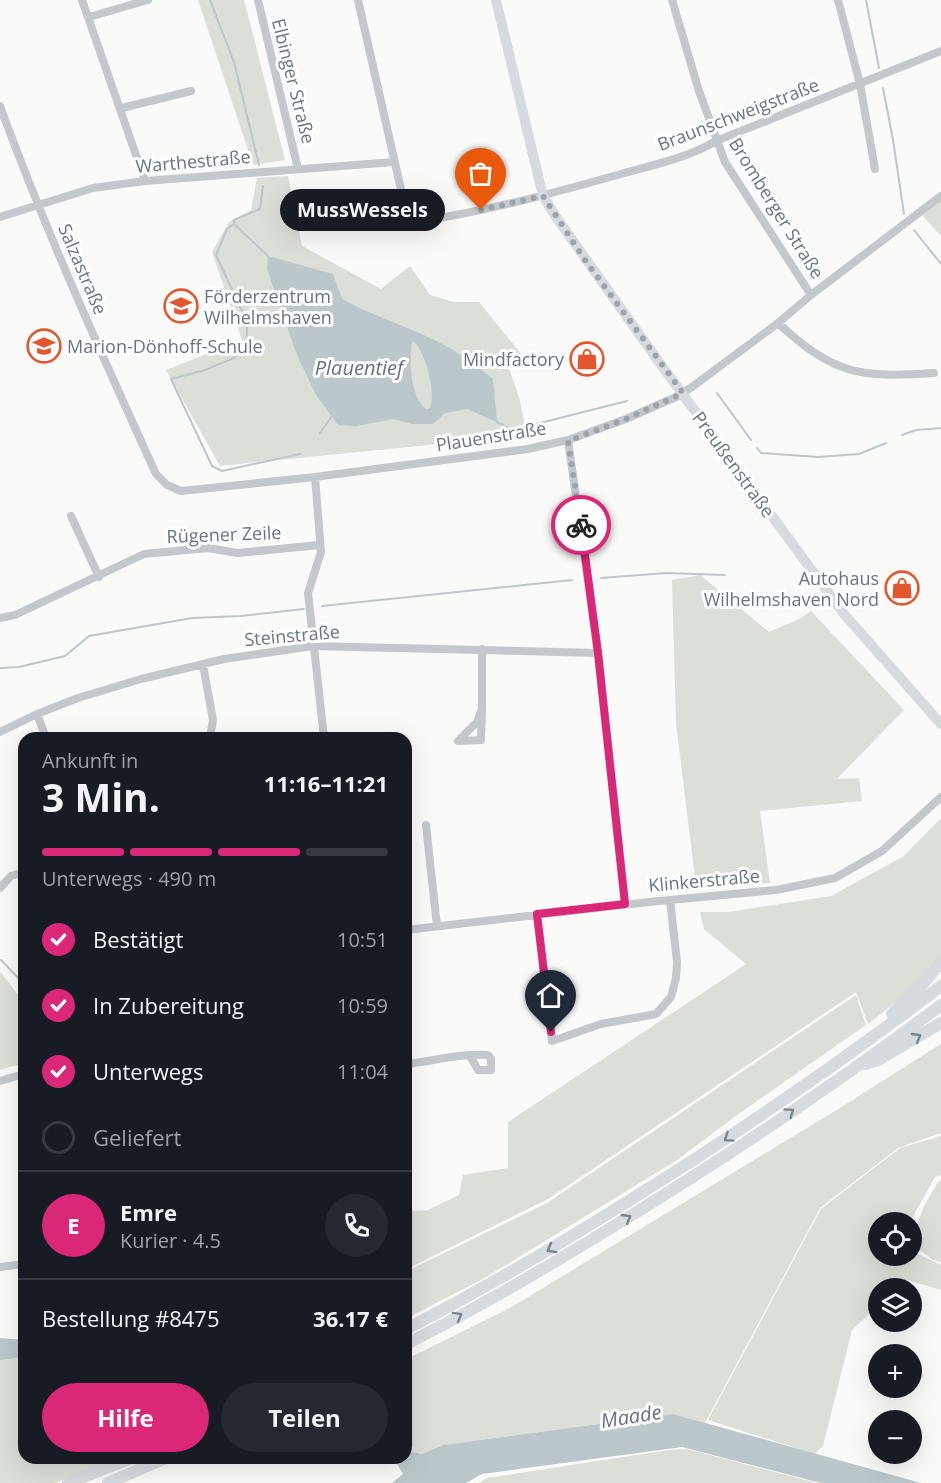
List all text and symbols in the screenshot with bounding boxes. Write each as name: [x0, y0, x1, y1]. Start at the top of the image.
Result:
street label: Elbinger Straße: [267, 16, 321, 146]
street label: Braunschweigstraße: [654, 72, 822, 156]
street label: Bromberger Straße: [724, 133, 830, 283]
street label: Warthestraße: [135, 144, 251, 178]
pin: [455, 148, 506, 210]
icon: bag: [464, 157, 497, 190]
callout: MussWessels: [280, 189, 445, 231]
text: MussWessels: [297, 196, 428, 223]
street label: Salzastraße: [53, 220, 113, 318]
place label: Förderzentrum Wilhelmshaven: [204, 284, 332, 329]
school or university icon: Förderzentrum Wilhelmshaven: [163, 288, 199, 324]
school or university icon: Marion-Dönhoff-Schule: [26, 328, 62, 364]
place label: Marion-Dönhoff-Schule: [67, 334, 263, 358]
shop icon: Mindfactory: [569, 341, 605, 377]
place label: Mindfactory: [463, 347, 565, 371]
water label: Plauentief: [315, 354, 406, 381]
street label: Preußenstraße: [687, 406, 781, 522]
street label: Plauenstraße: [434, 415, 548, 457]
courier: [551, 495, 611, 555]
icon: bike: [565, 509, 598, 542]
street label: Rügener Zeile: [166, 520, 282, 548]
place label: Autohaus Wilhelmshaven Nord: [704, 566, 879, 611]
shop icon: Autohaus Wilhelmshaven Nord: [884, 570, 920, 606]
street label: Steinstraße: [243, 619, 341, 651]
text: Ankunft in: [42, 747, 138, 774]
text: 11:16–11:21: [264, 768, 388, 798]
text: 3 Min.: [42, 770, 160, 823]
street label: Klinkerstraße: [647, 863, 761, 897]
text: Unterwegs · 490 m: [42, 865, 216, 892]
icon: check: [42, 923, 75, 956]
text: Bestätigt: [93, 924, 183, 954]
text: 10:51: [337, 926, 388, 953]
pin: [525, 970, 576, 1032]
icon: home: [534, 979, 567, 1012]
icon: check: [42, 989, 75, 1022]
text: In Zubereitung: [93, 990, 244, 1020]
text: 10:59: [337, 992, 388, 1019]
one-way arrow: [911, 1033, 921, 1044]
icon: check: [42, 1055, 75, 1088]
text: Unterwegs: [93, 1056, 204, 1086]
text: 11:04: [337, 1058, 388, 1085]
one-way arrow: [784, 1108, 795, 1119]
text: Geliefert: [93, 1122, 181, 1152]
one-way arrow: [723, 1131, 734, 1142]
button: phone: [325, 1194, 388, 1257]
text: Emre: [120, 1197, 177, 1227]
text: E: [67, 1210, 80, 1240]
map controls: [868, 1212, 922, 1464]
button: locate: [868, 1212, 922, 1266]
one-way arrow: [621, 1214, 631, 1226]
text: Kurier · 4.5: [120, 1227, 221, 1254]
one-way arrow: [547, 1242, 557, 1253]
button: layers: [868, 1278, 922, 1332]
text: Bestellung #8475: [42, 1303, 220, 1333]
text: 36.17 €: [313, 1303, 388, 1333]
one-way arrow: [452, 1312, 462, 1323]
button: +: [868, 1344, 922, 1398]
button: Hilfe: [42, 1383, 209, 1452]
button: Teilen: [221, 1383, 388, 1452]
water label: Maade: [599, 1398, 663, 1434]
button: −: [868, 1410, 922, 1464]

